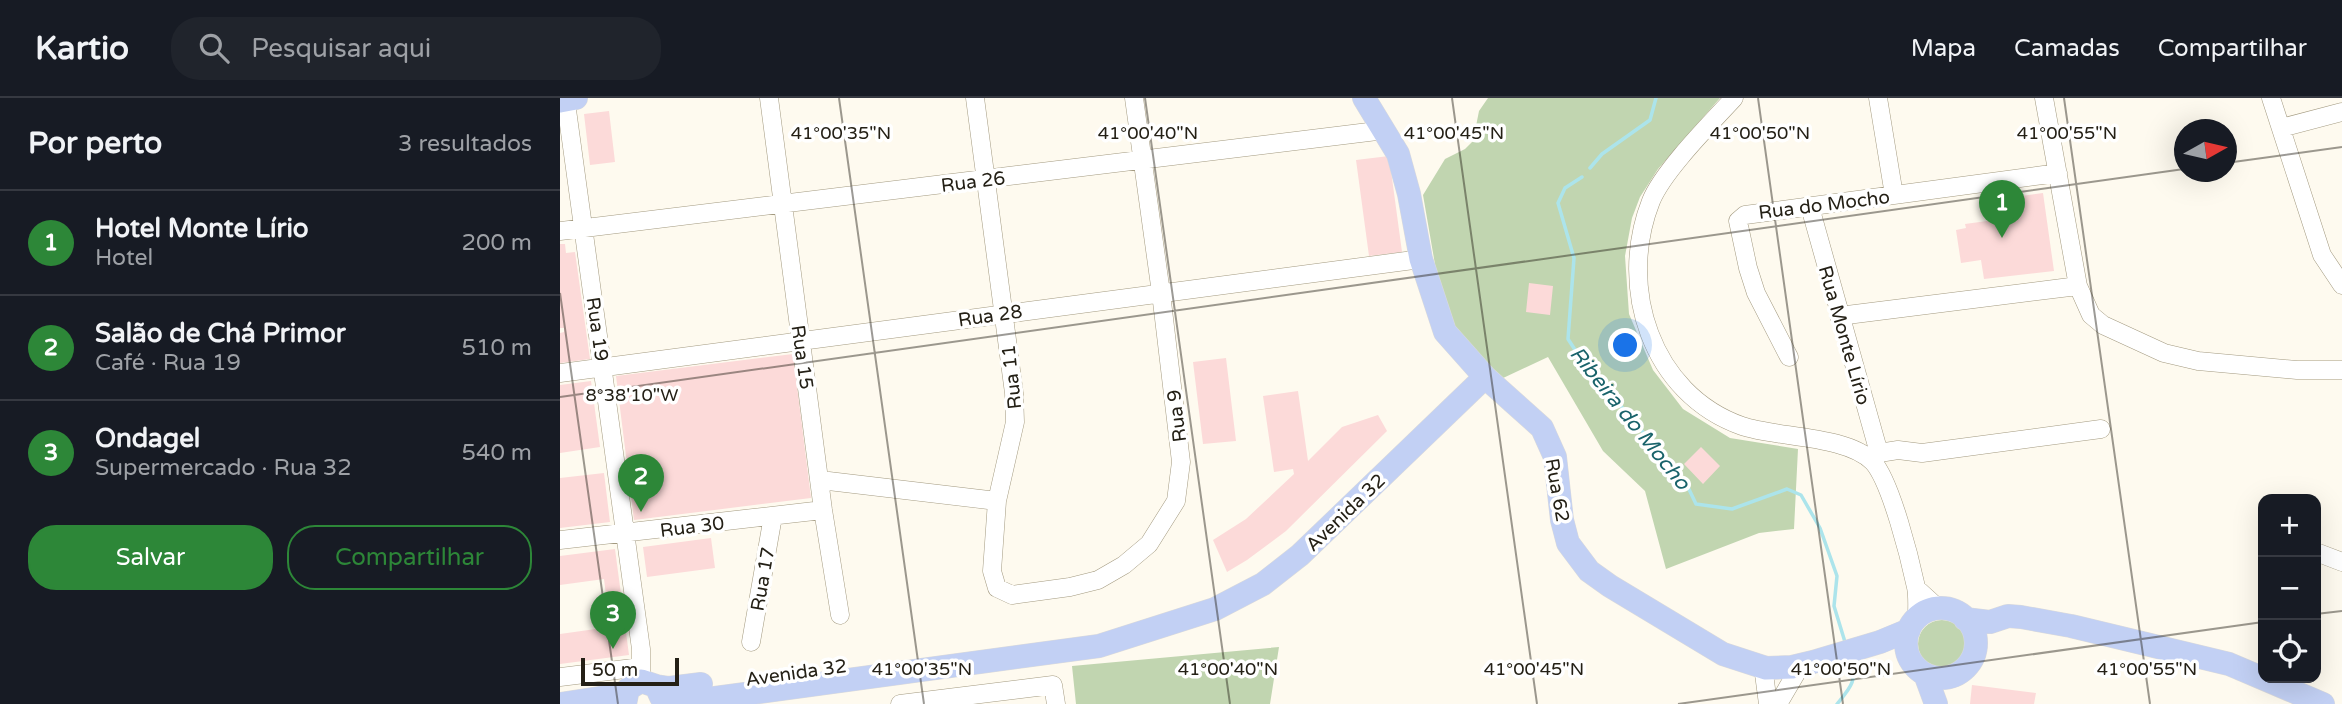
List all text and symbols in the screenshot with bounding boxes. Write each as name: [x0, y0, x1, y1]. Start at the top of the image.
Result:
search box: [171, 17, 661, 80]
text: Kartio: [35, 29, 129, 68]
icon: search: [195, 29, 233, 67]
text: Pesquisar aqui: [251, 33, 431, 64]
text: Mapa: [1911, 34, 1976, 63]
text: Camadas: [2014, 34, 2120, 63]
text: Compartilhar: [2158, 34, 2307, 63]
north arrow: [2174, 119, 2237, 182]
text: 41°00'35"N: [791, 122, 891, 144]
text: 41°00'40"N: [1098, 122, 1198, 144]
text: 41°00'45"N: [1404, 122, 1504, 144]
text: 41°00'50"N: [1710, 122, 1810, 144]
text: 41°00'55"N: [2017, 122, 2117, 144]
text: Por perto: [28, 125, 162, 162]
text: 3 resultados: [398, 130, 532, 158]
street label: Rua 26: [940, 167, 1007, 197]
pin: 1: [1979, 180, 2025, 238]
street label: Rua do Mocho: [1757, 186, 1891, 224]
text: Hotel Monte Lírio: [95, 213, 309, 244]
text: 1: [44, 229, 58, 257]
text: 200 m: [462, 229, 532, 257]
text: Hotel: [95, 244, 153, 272]
street label: Rua Monte Lírio: [1814, 263, 1874, 407]
street label: Rua 19: [582, 296, 612, 363]
street label: Rua 28: [957, 301, 1024, 331]
text: Salão de Chá Primor: [95, 318, 346, 349]
street label: Rua 15: [787, 324, 817, 391]
your location: [1608, 328, 1642, 362]
text: 2: [44, 334, 58, 362]
text: 510 m: [462, 334, 532, 362]
water label: Ribeira do Mocho: [1564, 342, 1696, 496]
street label: Rua 11: [998, 344, 1026, 410]
text: Café · Rua 19: [95, 349, 241, 377]
text: 8°38'10"W: [586, 384, 678, 406]
street label: Rua 9: [1163, 388, 1191, 443]
text: Ondagel: [95, 423, 200, 454]
text: 3: [44, 439, 58, 467]
text: 540 m: [462, 439, 532, 467]
text: Supermercado · Rua 32: [95, 454, 352, 482]
pin: 2: [618, 454, 664, 512]
street label: Rua 62: [1541, 456, 1573, 524]
street label: Avenida 32: [1301, 469, 1390, 556]
map controls: [2258, 494, 2321, 683]
button: +: [2258, 494, 2321, 557]
street label: Rua 30: [659, 512, 726, 542]
button: Salvar: [28, 525, 273, 590]
button: Compartilhar: [287, 525, 532, 590]
street label: Rua 17: [747, 545, 779, 613]
button: −: [2258, 557, 2321, 620]
pin: 3: [590, 591, 636, 649]
button: locate: [2258, 620, 2321, 683]
scale bar: [581, 655, 679, 687]
street label: Avenida 32: [744, 655, 848, 691]
text: 41°00'35"N: [872, 658, 972, 680]
text: 41°00'40"N: [1178, 658, 1278, 680]
text: 41°00'45"N: [1484, 658, 1584, 680]
text: 41°00'50"N: [1791, 658, 1891, 680]
text: 41°00'55"N: [2097, 658, 2197, 680]
text: 50 m: [592, 659, 638, 681]

